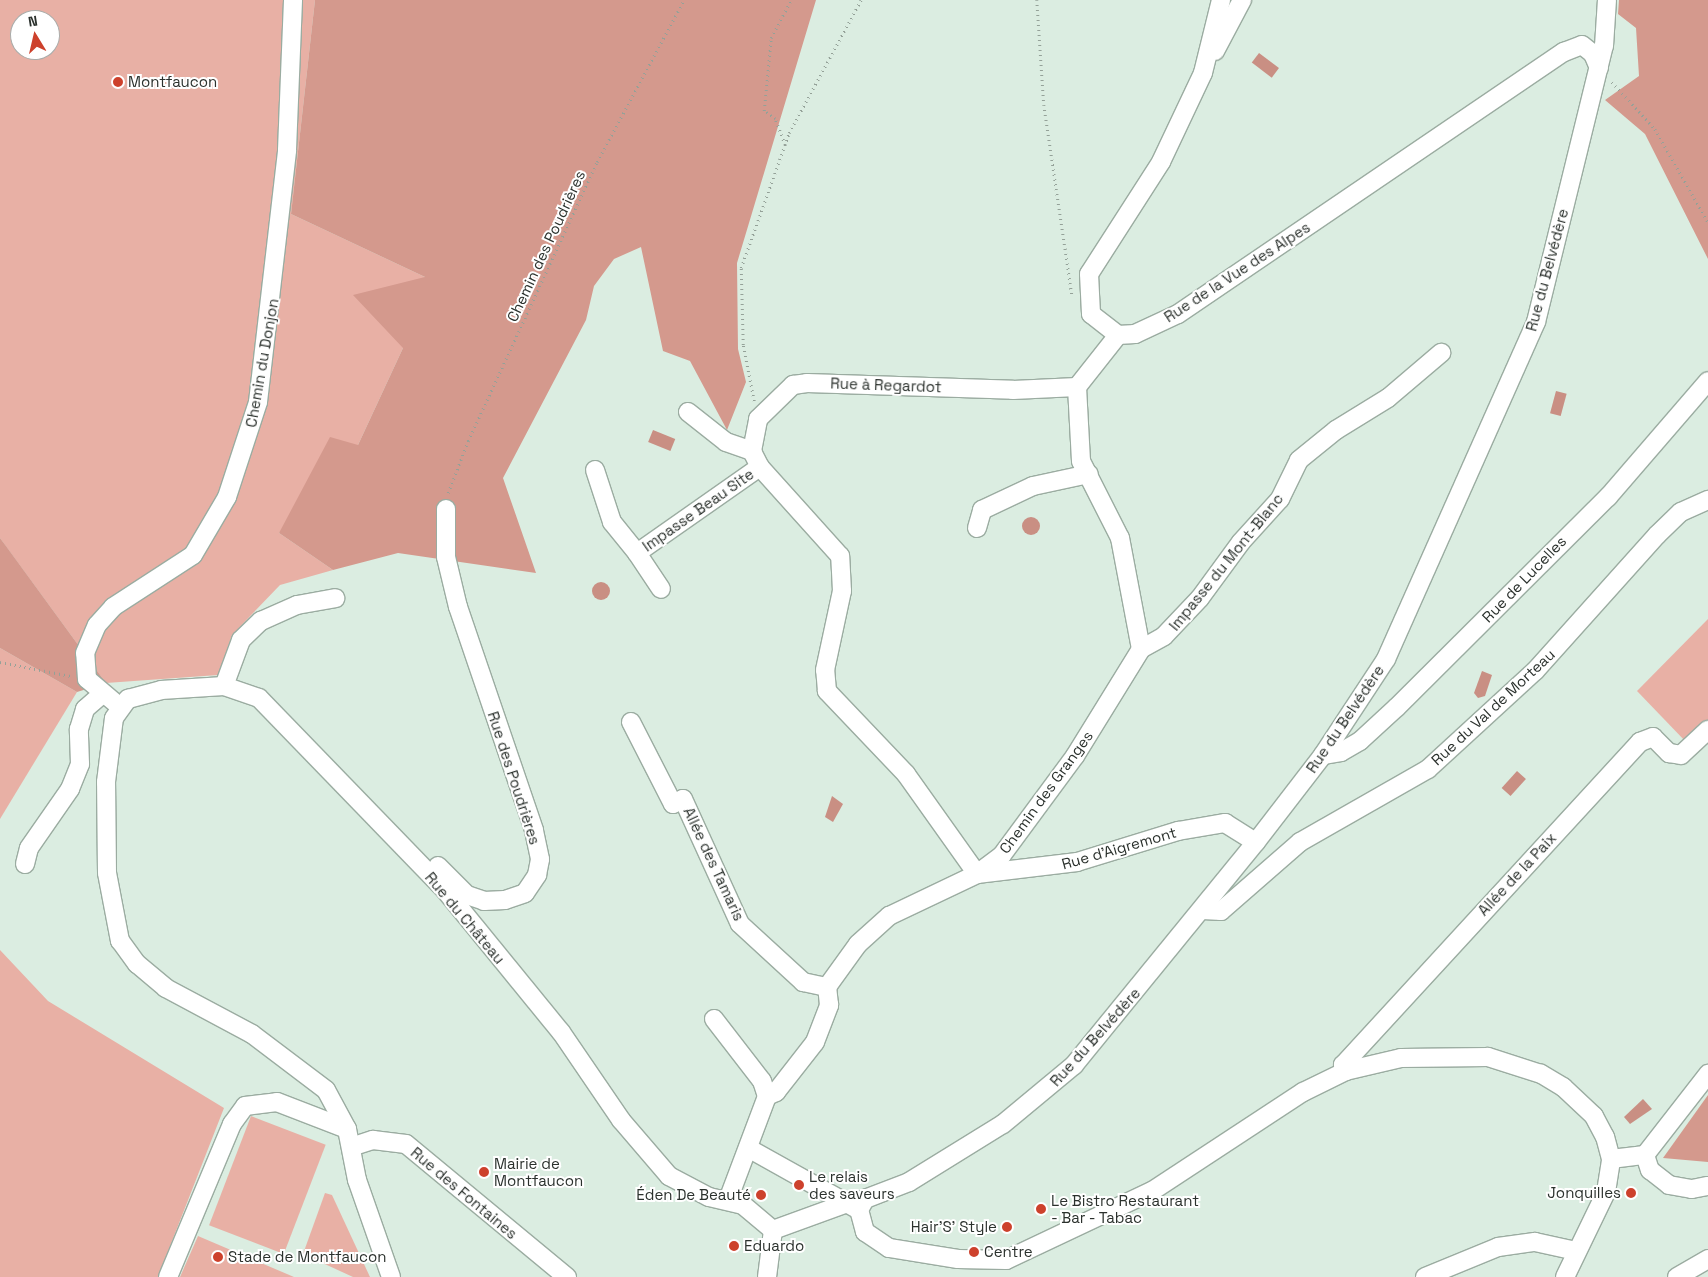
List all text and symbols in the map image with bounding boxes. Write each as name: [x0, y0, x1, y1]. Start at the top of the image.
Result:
north arrow: [10, 10, 60, 60]
text: N: [27, 12, 39, 31]
place label: Montfaucon: [128, 73, 217, 91]
marker: Montfaucon: [112, 76, 124, 88]
street label: Chemin des Poudrières: [503, 167, 589, 325]
street label: Rue du Belvédère: [1522, 207, 1572, 333]
street label: Rue de la Vue des Alpes: [1160, 218, 1314, 326]
street label: Chemin du Donjon: [242, 297, 282, 429]
street label: Rue à Regardot: [830, 374, 942, 396]
street label: Impasse Beau Site: [639, 465, 757, 555]
street label: Impasse du Mont-Blanc: [1165, 490, 1287, 634]
street label: Rue de Lucelles: [1478, 532, 1570, 626]
street label: Rue du Val de Morteau: [1427, 645, 1559, 769]
street label: Rue du Belvédère: [1302, 662, 1388, 776]
street label: Rue des Poudrières: [484, 709, 544, 847]
street label: Chemin des Granges: [995, 727, 1097, 857]
street label: Allée des Tamaris: [680, 804, 748, 924]
street label: Rue d'Aigremont: [1060, 823, 1178, 873]
street label: Allée de la Paix: [1474, 829, 1560, 919]
street label: Rue du Château: [421, 868, 509, 968]
street label: Rue du Belvédère: [1046, 984, 1144, 1090]
street label: Rue des Fontaines: [407, 1143, 521, 1243]
place label: Mairie de Montfaucon: [494, 1154, 583, 1189]
marker: Mairie de Montfaucon: [478, 1166, 490, 1178]
place label: Le relais des saveurs: [809, 1167, 895, 1202]
marker: Le relais des saveurs: [793, 1179, 805, 1191]
place label: Jonquilles: [1547, 1184, 1621, 1202]
place label: Éden De Beauté: [636, 1186, 751, 1204]
marker: Jonquilles: [1625, 1187, 1637, 1199]
marker: Éden De Beauté: [755, 1189, 767, 1201]
place label: Le Bistro Restaurant - Bar - Tabac: [1051, 1191, 1199, 1226]
marker: Le Bistro Restaurant - Bar - Tabac: [1035, 1203, 1047, 1215]
place label: Hair'S' Style: [911, 1218, 997, 1236]
marker: Hair'S' Style: [1001, 1221, 1013, 1233]
place label: Eduardo: [744, 1237, 804, 1255]
marker: Eduardo: [728, 1240, 740, 1252]
place label: Centre: [984, 1243, 1033, 1261]
marker: Centre: [968, 1246, 980, 1258]
place label: Stade de Montfaucon: [228, 1248, 386, 1266]
marker: Stade de Montfaucon: [212, 1251, 224, 1263]

